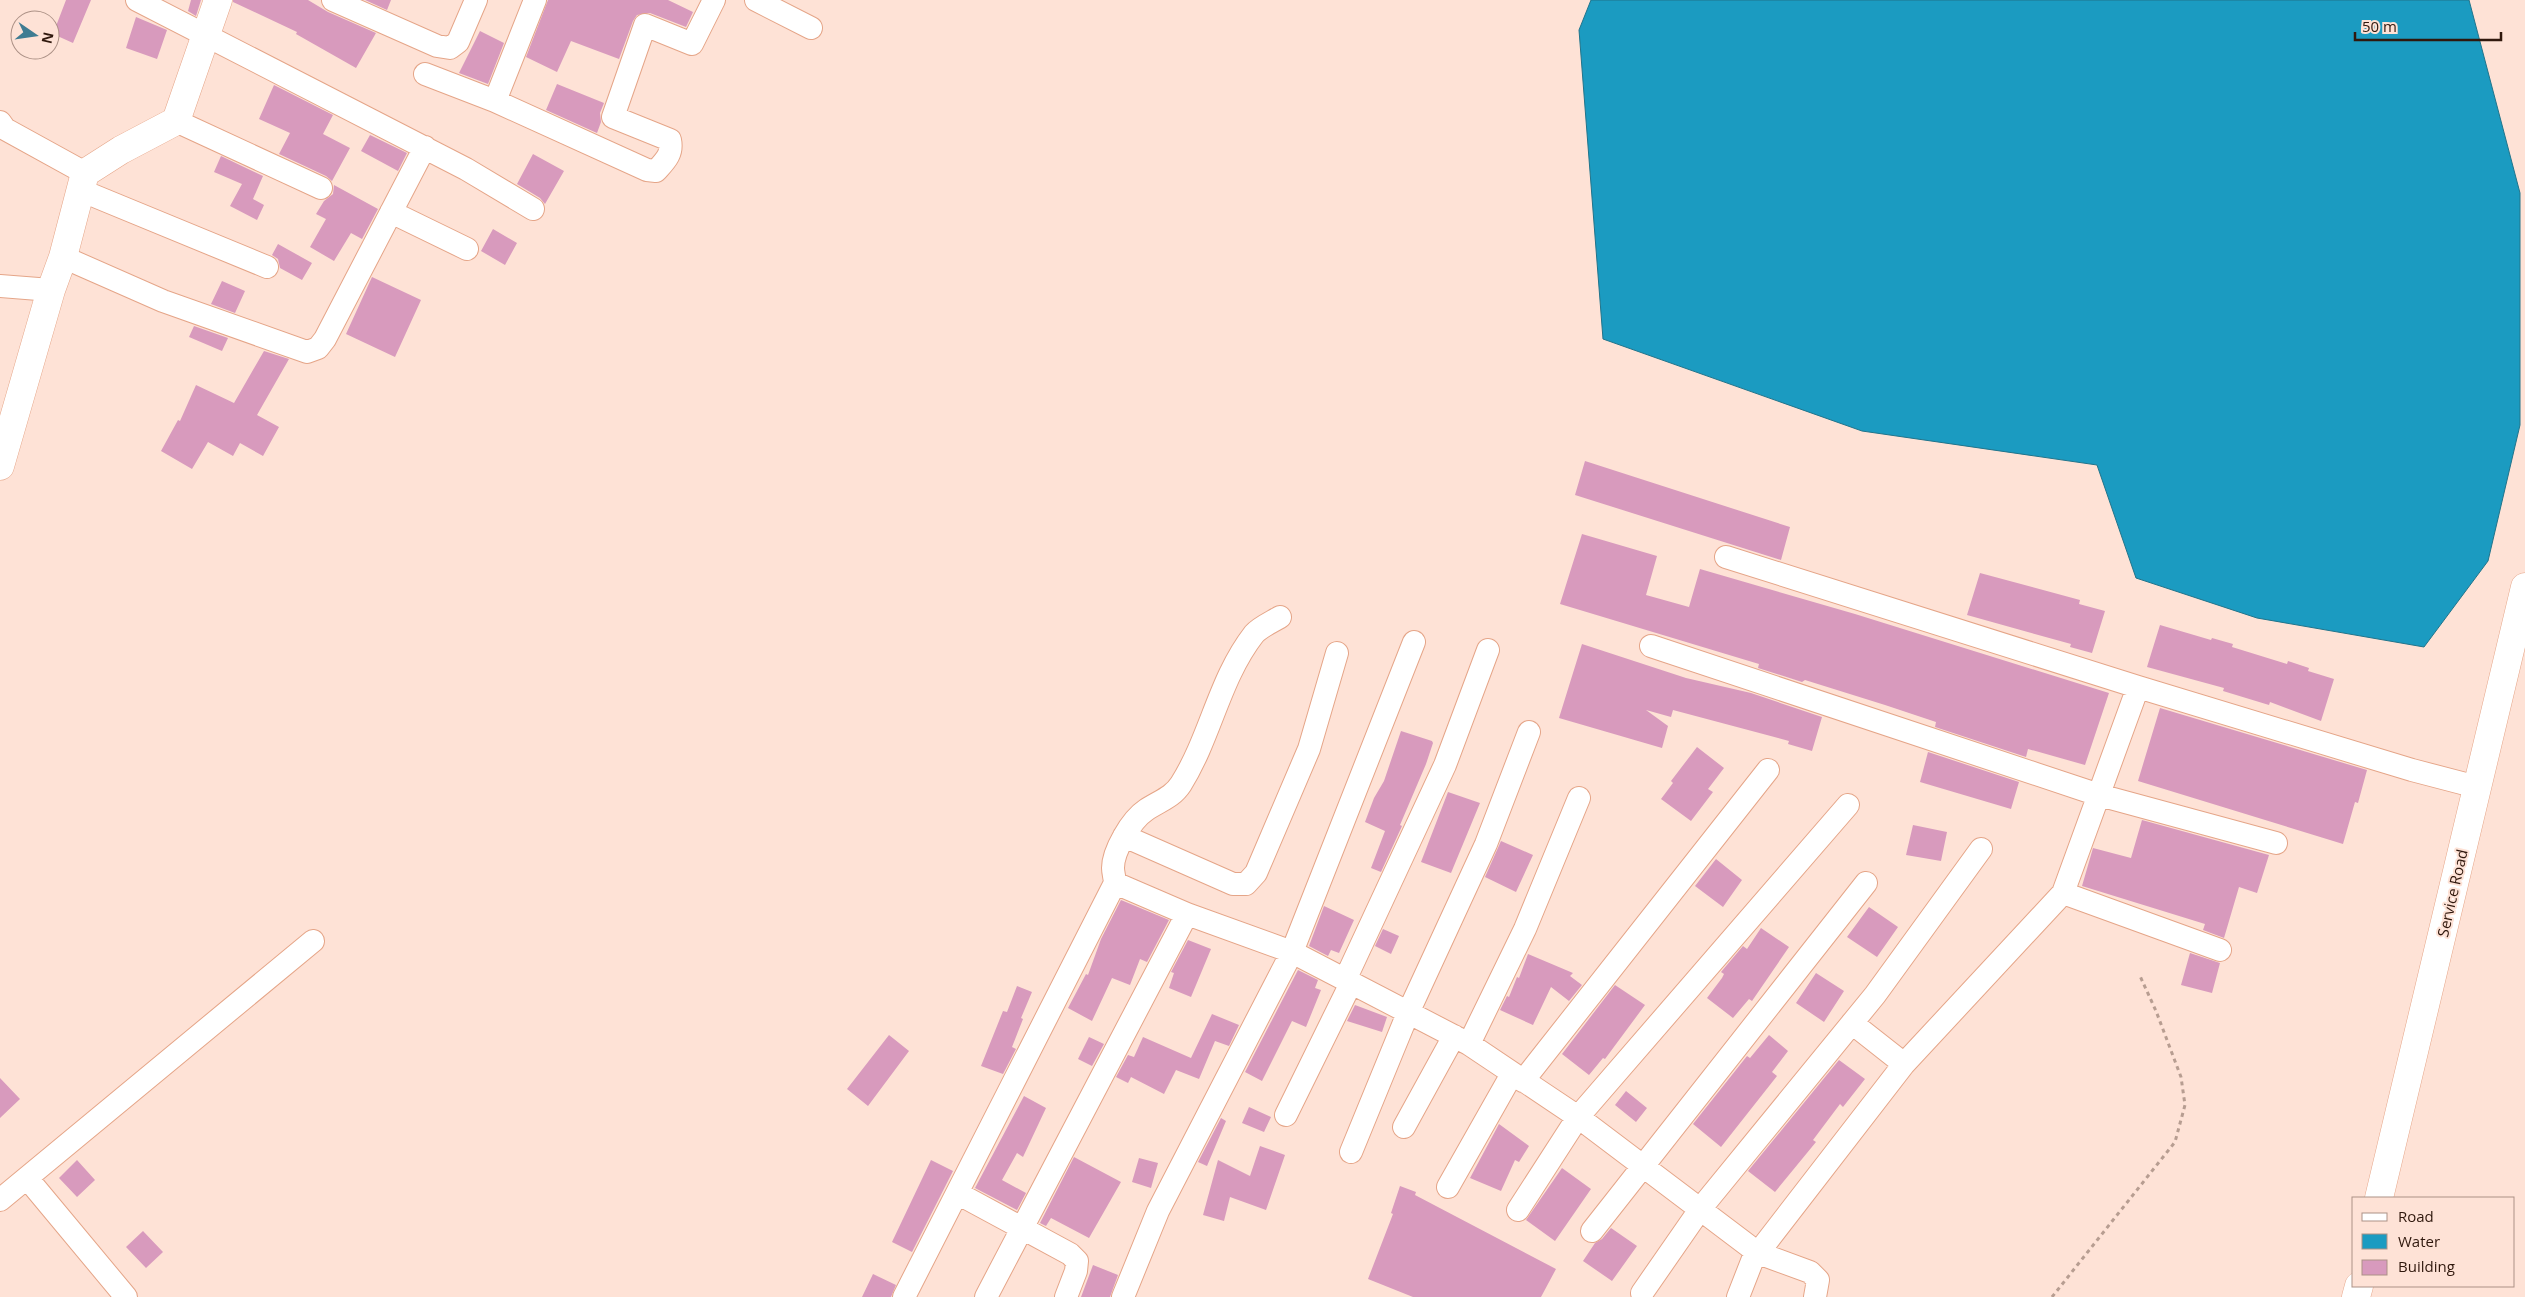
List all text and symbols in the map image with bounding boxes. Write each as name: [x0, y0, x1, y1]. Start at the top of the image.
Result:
north arrow: [10, 10, 60, 60]
scale bar: [2355, 10, 2501, 42]
text: 50 m: [2362, 16, 2397, 36]
text: N: [38, 30, 59, 46]
street label: Service Road: [2432, 847, 2472, 939]
legend: [2352, 1197, 2515, 1287]
text: Road: [2398, 1206, 2434, 1226]
text: Water: [2398, 1231, 2440, 1251]
text: Building: [2398, 1256, 2455, 1276]

